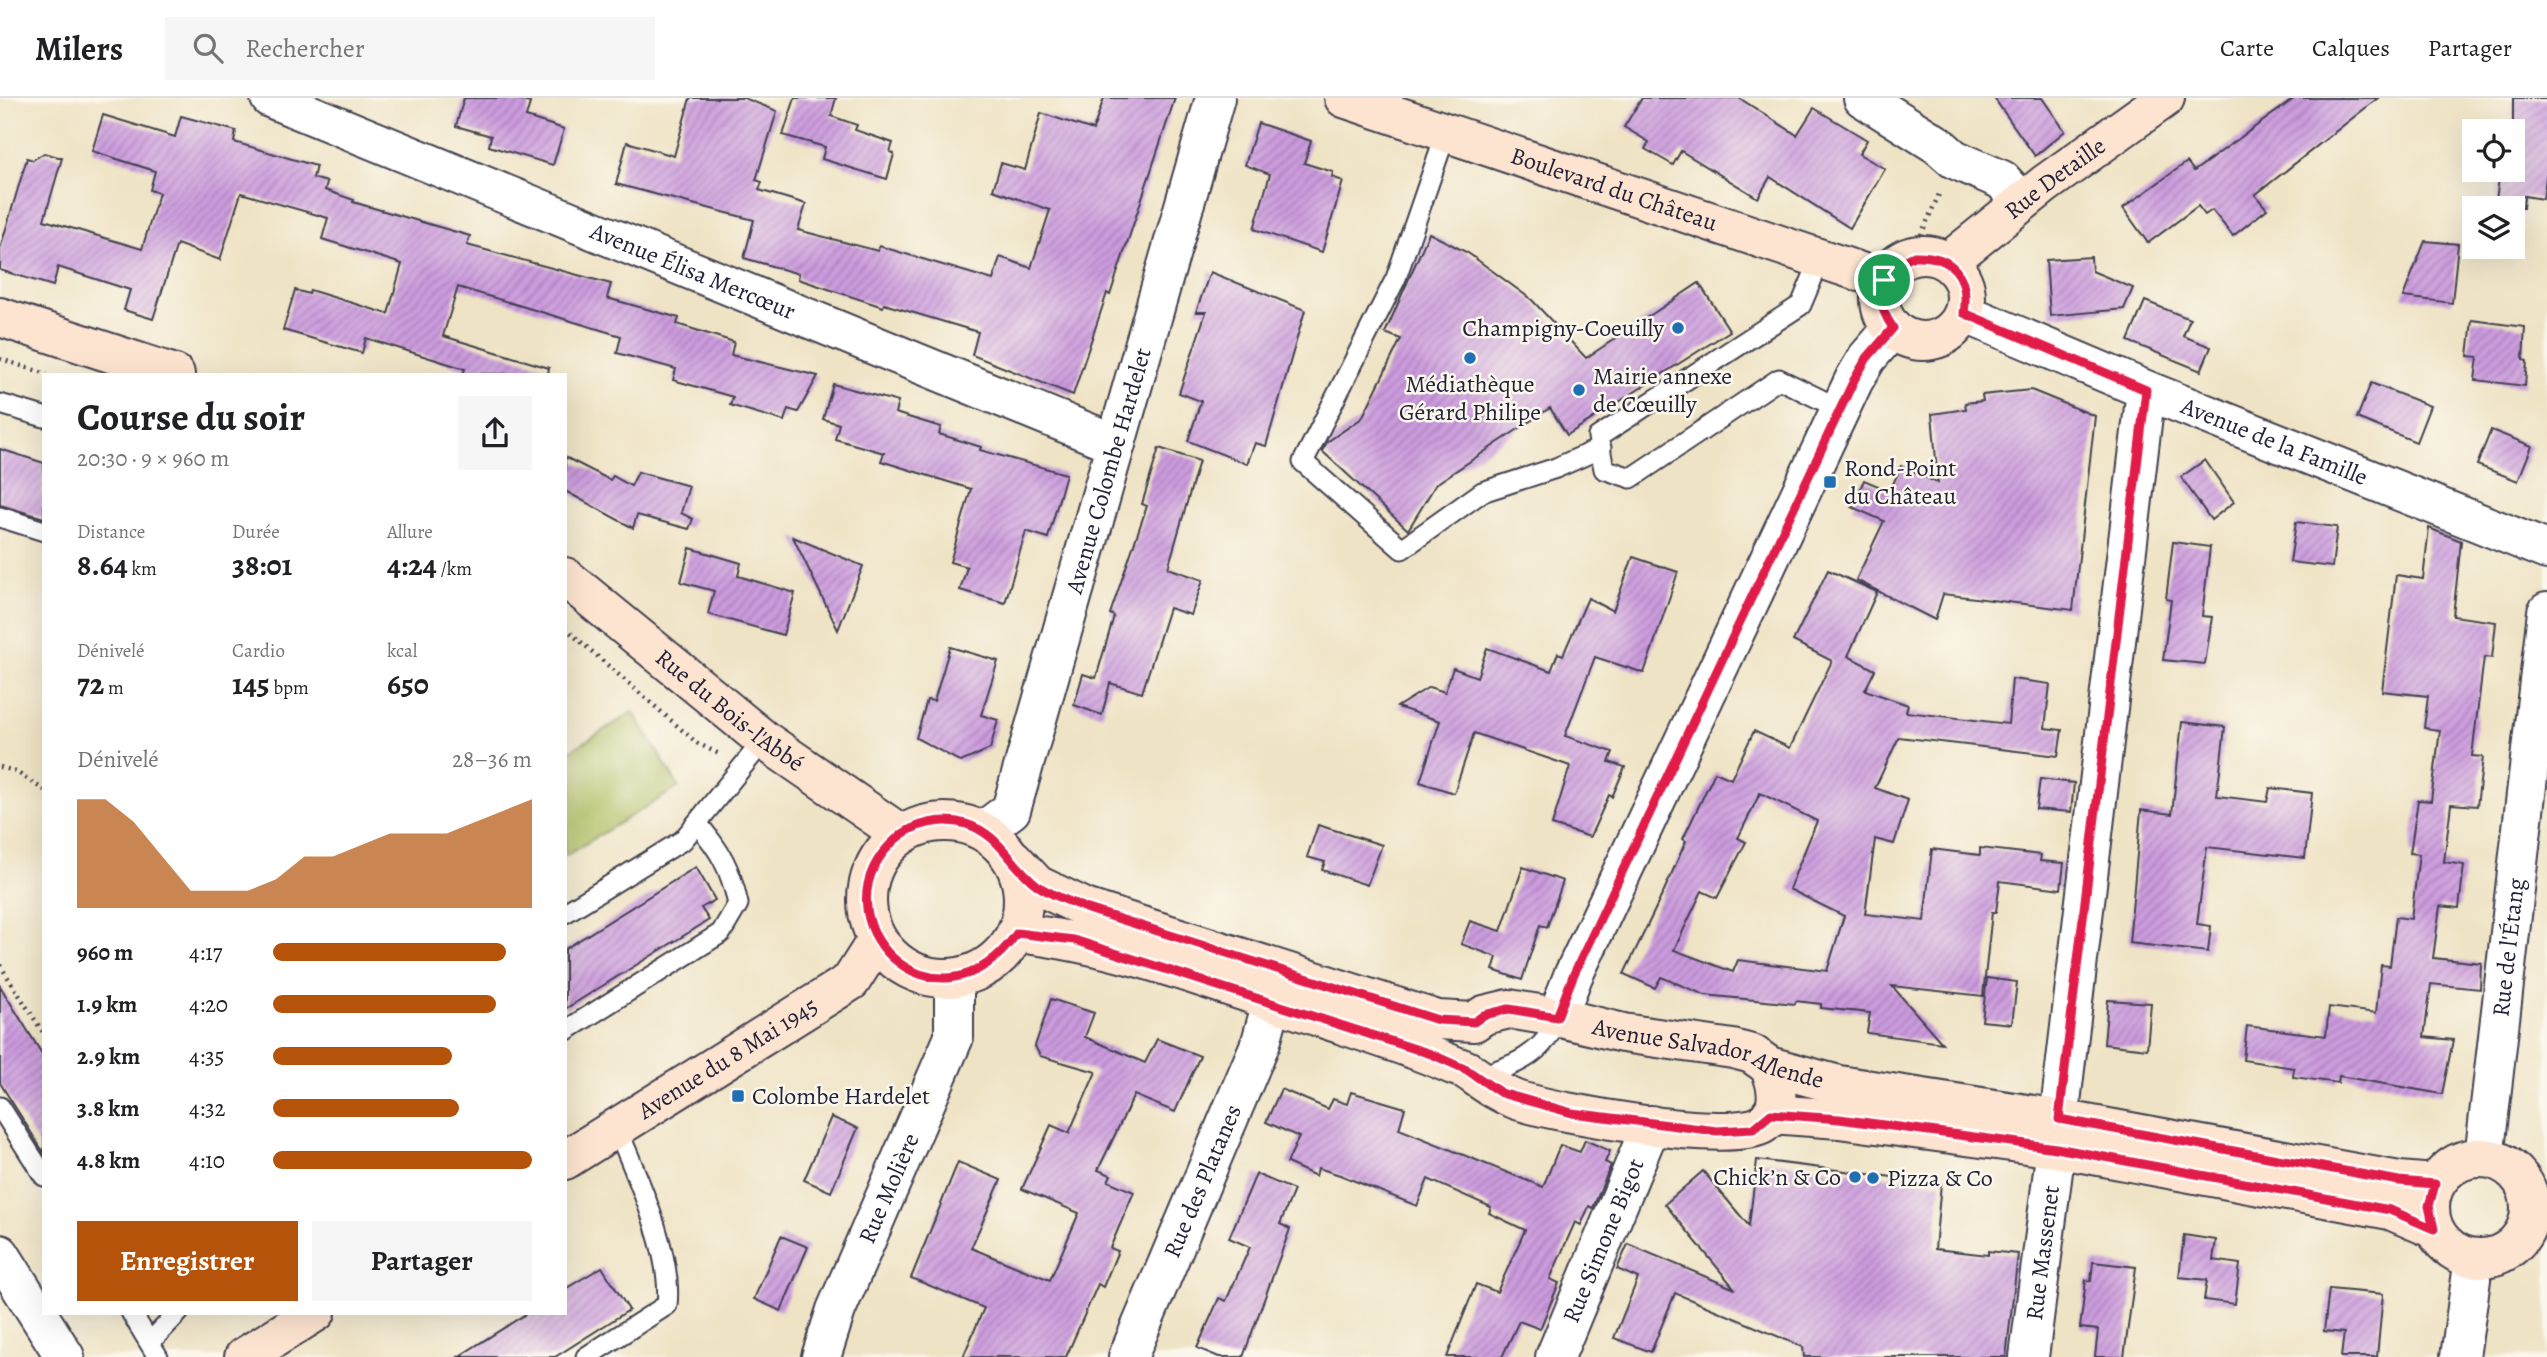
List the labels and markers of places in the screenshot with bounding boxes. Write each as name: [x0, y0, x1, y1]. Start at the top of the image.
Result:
pin: [1854, 250, 1914, 310]
place label: Champigny-Coeuilly: [1462, 312, 1664, 344]
marker: Champigny-Coeuilly: [1670, 320, 1686, 336]
marker: Médiathèque Gérard Philipe: [1462, 350, 1478, 366]
place label: Mairie annexe de Cœuilly: [1593, 360, 1732, 420]
place label: Médiathèque Gérard Philipe: [1399, 368, 1541, 428]
marker: Mairie annexe de Cœuilly: [1571, 382, 1587, 398]
place label: Rond-Point du Château: [1844, 452, 1957, 512]
marker: Rond-Point du Château: [1822, 474, 1838, 490]
place label: Colombe Hardelet: [752, 1080, 930, 1112]
marker: Colombe Hardelet: [730, 1088, 746, 1104]
place label: Chick’n & Co: [1713, 1161, 1841, 1193]
place label: Pizza & Co: [1887, 1162, 1993, 1194]
marker: Chick’n & Co: [1847, 1169, 1863, 1185]
marker: Pizza & Co: [1865, 1170, 1881, 1186]

